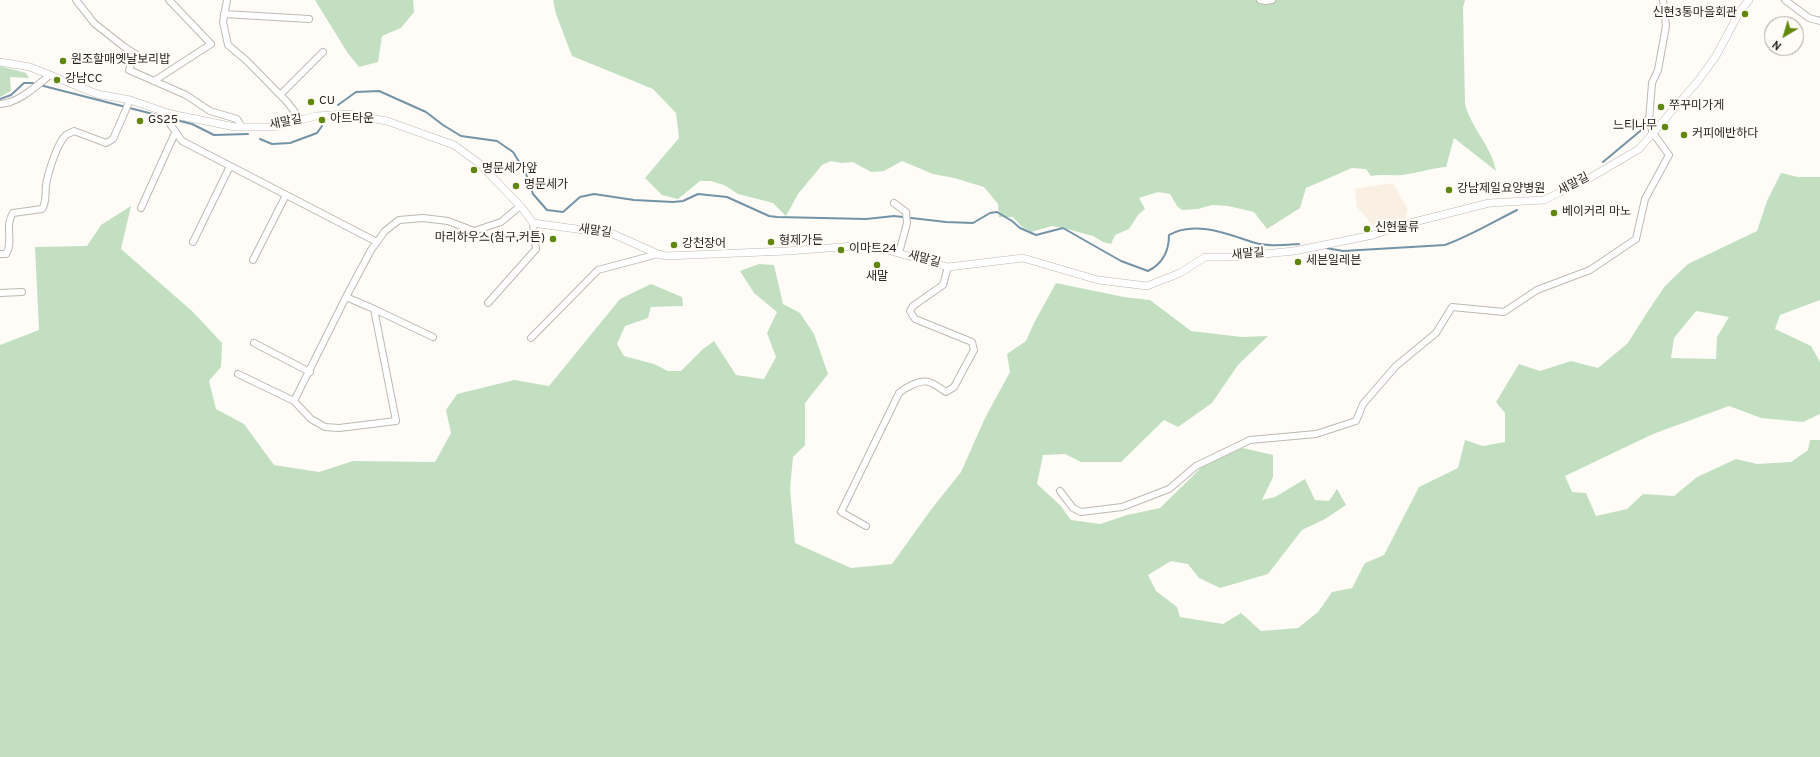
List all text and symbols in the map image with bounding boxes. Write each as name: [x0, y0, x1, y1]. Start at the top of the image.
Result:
place label: 신현3통마을회관: [1652, 7, 1737, 21]
marker: 신현3통마을회관: [1740, 9, 1750, 19]
north arrow: [1764, 16, 1804, 56]
text: N: [1770, 37, 1785, 53]
place label: 원조할매옛날보리밥: [71, 54, 170, 68]
marker: 원조할매옛날보리밥: [58, 56, 68, 66]
place label: 강남CC: [65, 73, 102, 87]
marker: 강남CC: [52, 75, 62, 85]
place label: CU: [319, 95, 335, 109]
marker: CU: [306, 97, 316, 107]
place label: 쭈꾸미가게: [1669, 100, 1724, 114]
marker: 쭈꾸미가게: [1656, 102, 1666, 112]
street label: 새말길: [268, 113, 304, 133]
place label: 아트타운: [330, 113, 374, 127]
place label: GS25: [148, 114, 178, 128]
marker: 아트타운: [317, 115, 327, 125]
marker: GS25: [135, 116, 145, 126]
place label: 느티나무: [1613, 120, 1657, 134]
marker: 느티나무: [1660, 122, 1670, 132]
place label: 커피에반하다: [1692, 128, 1758, 142]
marker: 커피에반하다: [1679, 130, 1689, 140]
place label: 명문세가앞: [482, 163, 537, 177]
marker: 명문세가앞: [469, 165, 479, 175]
street label: 새말길: [1556, 171, 1592, 199]
place label: 명문세가: [524, 179, 568, 193]
marker: 명문세가: [511, 181, 521, 191]
place label: 강남제일요양병원: [1457, 183, 1545, 197]
marker: 강남제일요양병원: [1444, 185, 1454, 195]
place label: 베이커리 마노: [1562, 206, 1631, 220]
marker: 베이커리 마노: [1549, 208, 1559, 218]
place label: 신현물류: [1375, 222, 1419, 236]
street label: 새말길: [578, 223, 612, 241]
marker: 신현물류: [1362, 224, 1372, 234]
place label: 마리하우스(침구,커튼): [435, 232, 545, 246]
marker: 마리하우스(침구,커튼): [548, 234, 558, 244]
place label: 형제가든: [779, 235, 823, 249]
marker: 형제가든: [766, 237, 776, 247]
place label: 강천장어: [682, 238, 726, 252]
marker: 강천장어: [669, 240, 679, 250]
place label: 이마트24: [849, 243, 897, 257]
marker: 이마트24: [836, 245, 846, 255]
street label: 새말길: [1231, 246, 1265, 264]
street label: 새말길: [906, 249, 942, 271]
place label: 세븐일레븐: [1306, 255, 1361, 269]
marker: 세븐일레븐: [1293, 257, 1303, 267]
marker: 새말: [872, 260, 882, 270]
place label: 새말: [866, 271, 888, 285]

